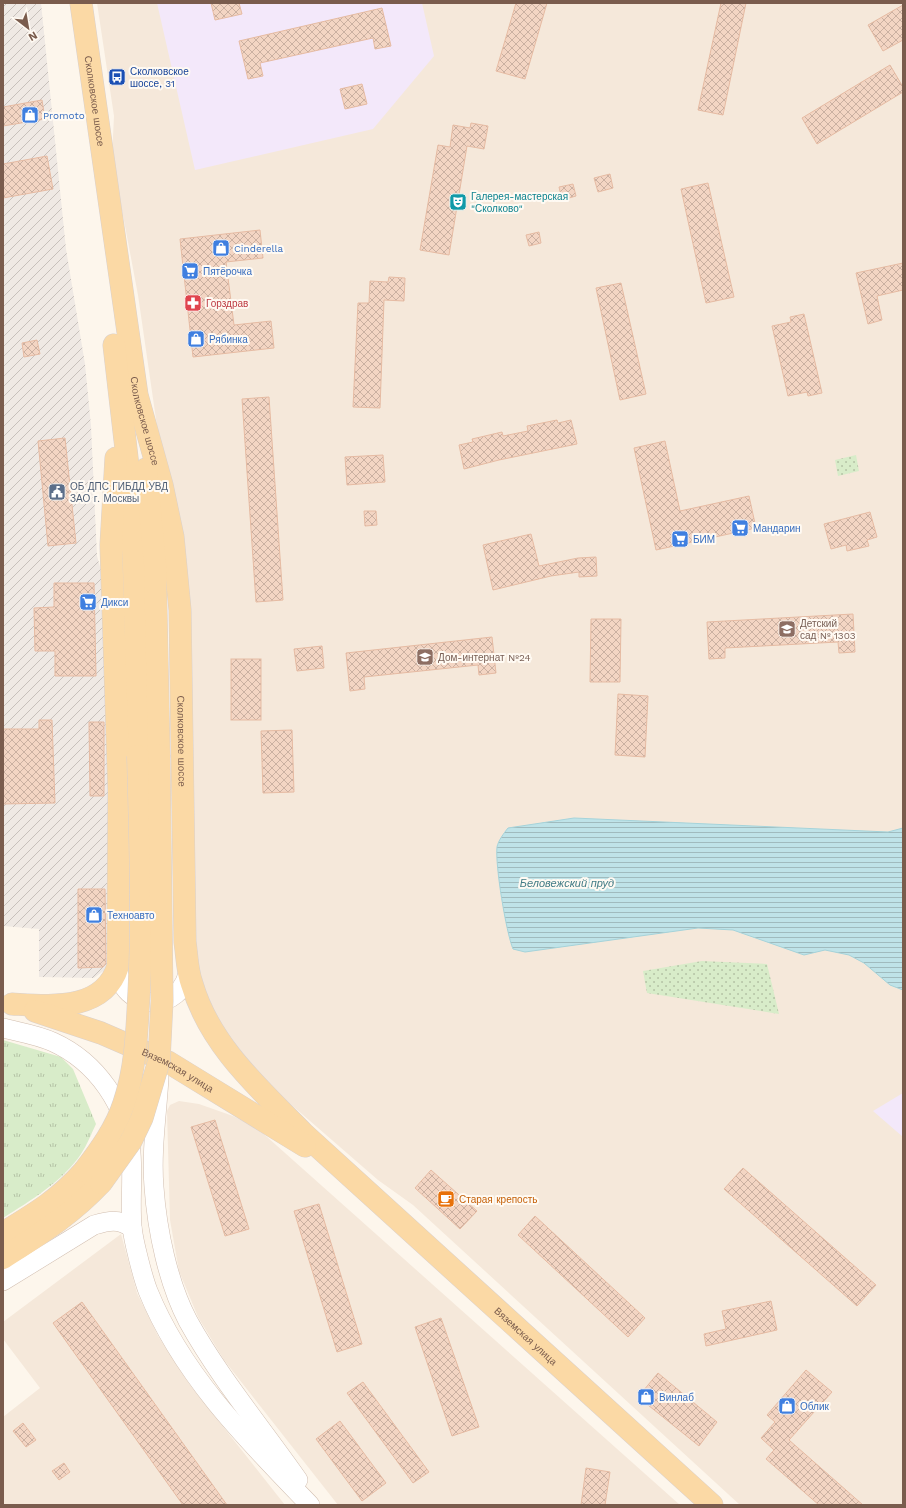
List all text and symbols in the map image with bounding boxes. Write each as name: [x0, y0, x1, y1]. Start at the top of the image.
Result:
north arrow: [8, 8, 48, 48]
text: N: [26, 28, 40, 44]
street label: Сколковское шоссе: [83, 55, 107, 147]
place label: Сколковское шоссе, 31: [130, 66, 189, 89]
bus stop icon: Сколковское шоссе, 31: [107, 67, 127, 87]
shop icon: Promoto: [20, 105, 40, 125]
place label: Promoto: [43, 110, 85, 121]
place label: Галерея-мастерская "Сколково": [471, 191, 568, 214]
theatre icon: Галерея-мастерская "Сколково": [448, 192, 468, 212]
shop icon: Cinderella: [211, 238, 231, 258]
place label: Cinderella: [234, 243, 284, 254]
supermarket icon: Пятёрочка: [180, 261, 200, 281]
place label: Пятёрочка: [203, 266, 252, 277]
pharmacy icon: Горздрав: [183, 293, 203, 313]
place label: Горздрав: [206, 298, 248, 309]
shop icon: Рябинка: [186, 329, 206, 349]
place label: Рябинка: [209, 334, 248, 345]
street label: Сколковское шоссе: [129, 376, 162, 467]
place label: ОБ ДПС ГИБДД УВД ЗАО г. Москвы: [70, 481, 168, 504]
public building icon: ОБ ДПС ГИБДД УВД ЗАО г. Москвы: [47, 482, 67, 502]
supermarket icon: Мандарин: [730, 518, 750, 538]
place label: Мандарин: [753, 523, 801, 534]
supermarket icon: БИМ: [670, 529, 690, 549]
place label: БИМ: [693, 534, 715, 545]
supermarket icon: Дикси: [78, 592, 98, 612]
place label: Дикси: [101, 597, 128, 608]
place label: Детский сад № 1303: [800, 618, 856, 641]
school or university icon: Детский сад № 1303: [777, 619, 797, 639]
school or university icon: Дом-интернат №24: [415, 647, 435, 667]
place label: Дом-интернат №24: [438, 652, 531, 663]
street label: Сколковское шоссе: [176, 695, 188, 787]
water label: Беловежский пруд: [520, 877, 614, 890]
shop icon: Техноавто: [84, 905, 104, 925]
place label: Техноавто: [107, 910, 155, 921]
street label: Вяземская улица: [140, 1046, 216, 1094]
cafe icon: Старая крепость: [436, 1189, 456, 1209]
place label: Старая крепость: [459, 1194, 537, 1205]
street label: Вяземская улица: [493, 1305, 560, 1367]
shop icon: Винлаб: [636, 1387, 656, 1407]
place label: Винлаб: [659, 1392, 694, 1403]
shop icon: Облик: [777, 1396, 797, 1416]
place label: Облик: [800, 1401, 829, 1412]

